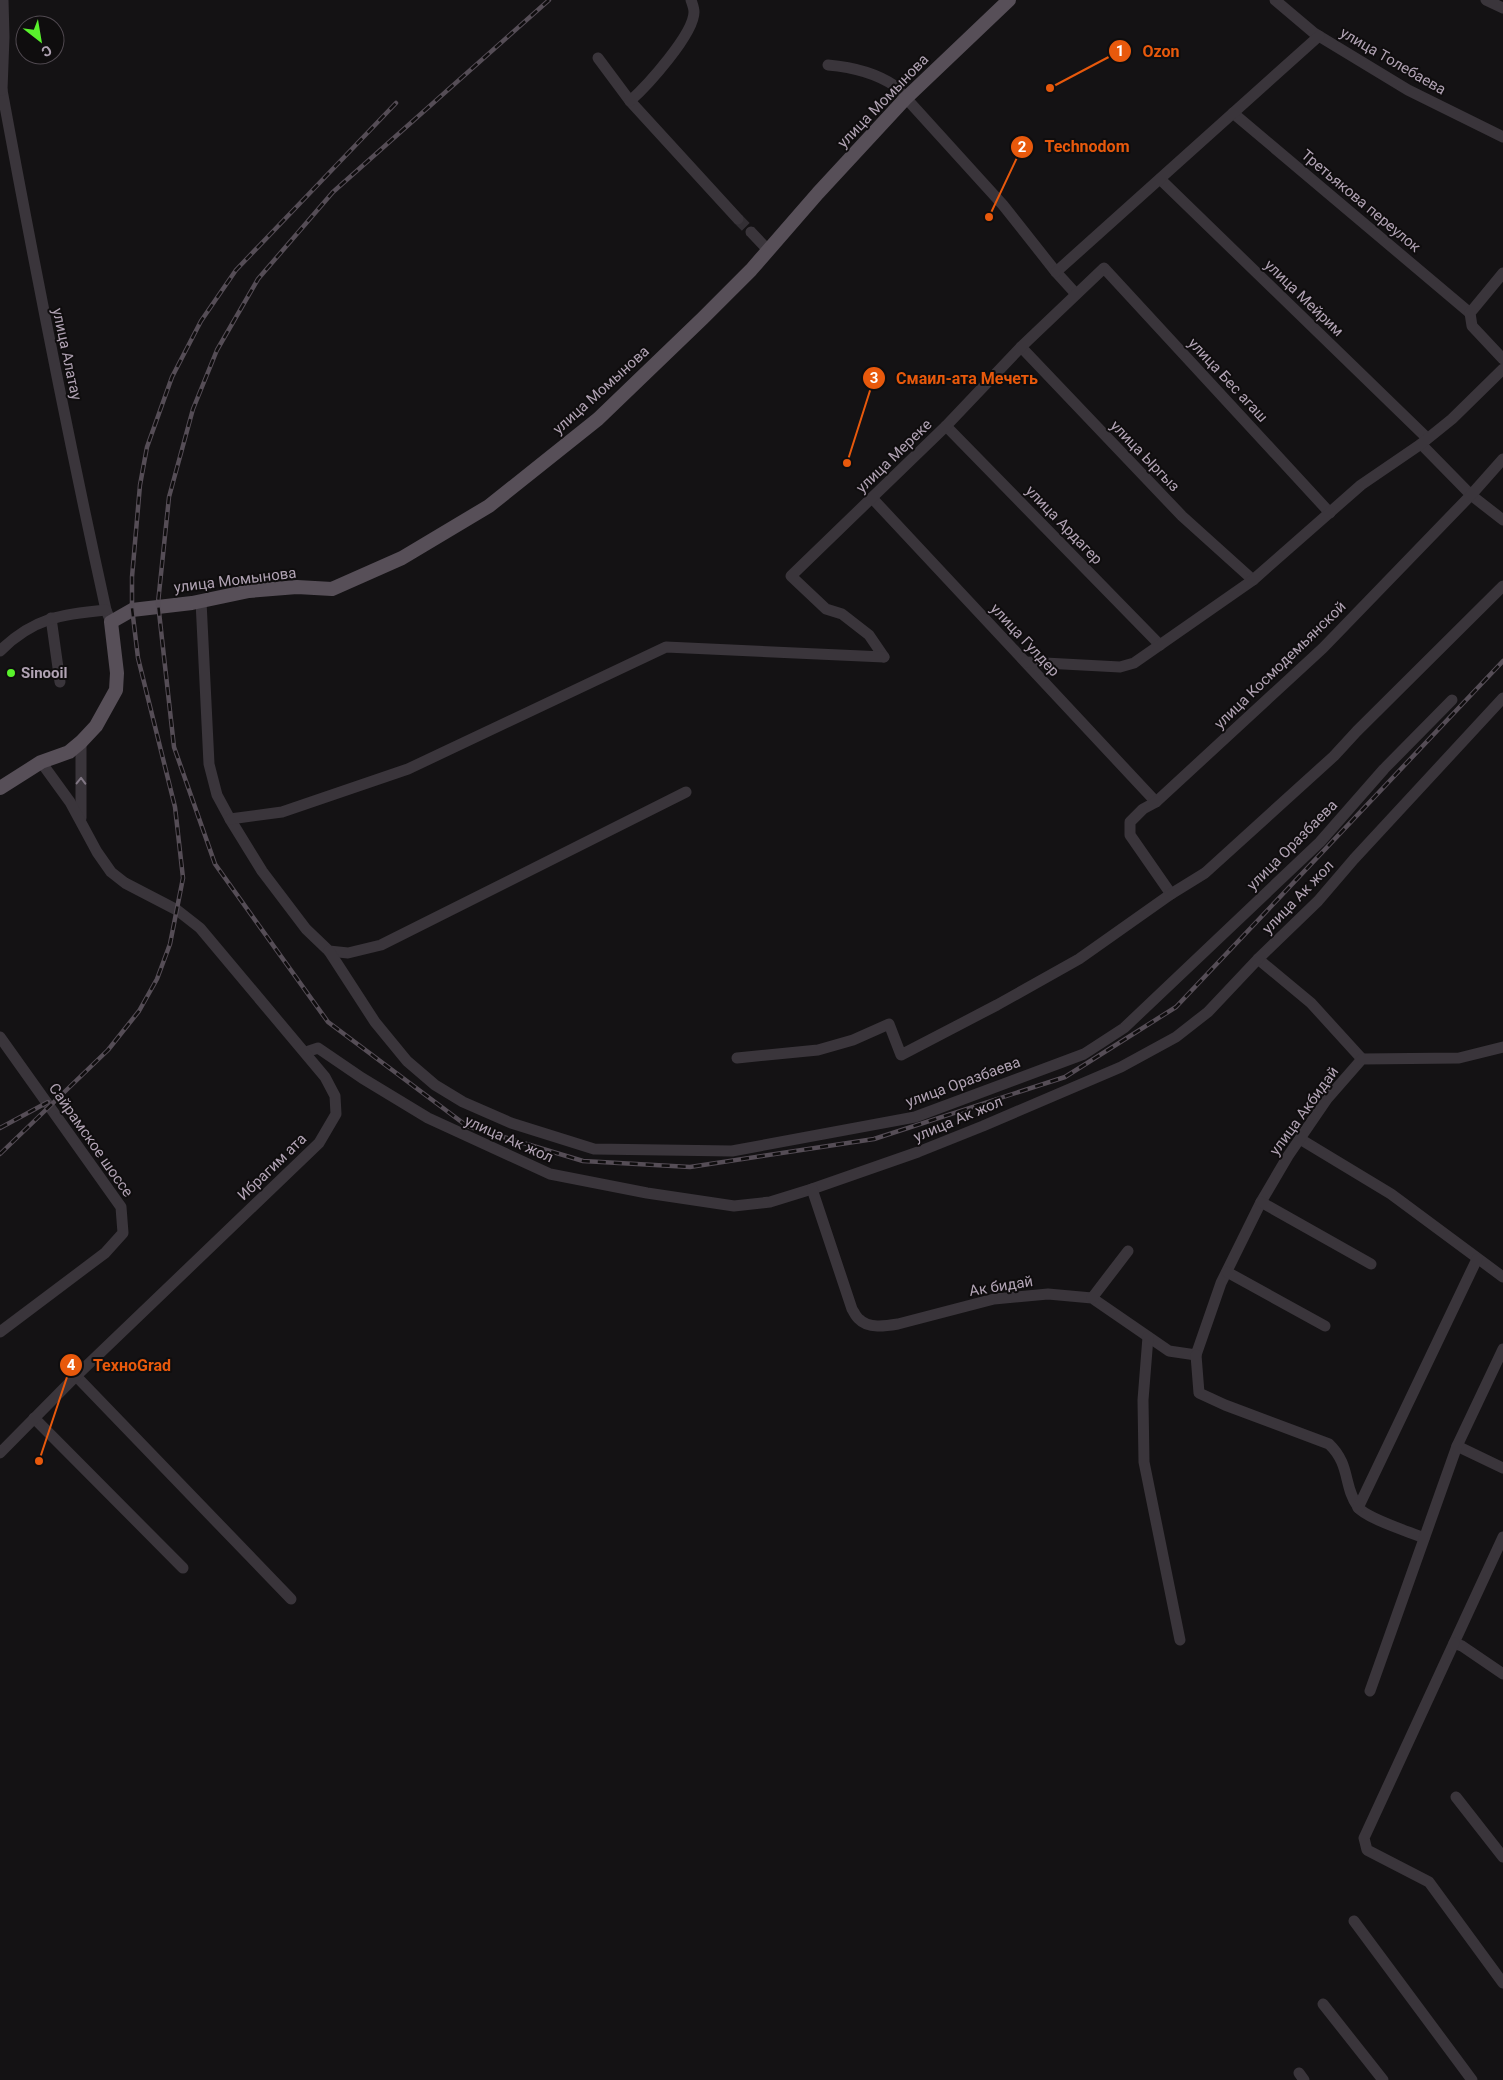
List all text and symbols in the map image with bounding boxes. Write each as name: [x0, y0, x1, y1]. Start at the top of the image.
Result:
north arrow: [15, 15, 65, 65]
street label: улица Толебаева: [1337, 23, 1449, 99]
callout: Ozon: [1108, 36, 1190, 67]
text: С: [39, 42, 55, 60]
text: 1: [1116, 42, 1124, 60]
text: Ozon: [1142, 42, 1180, 61]
street label: улица Момынова: [834, 50, 932, 152]
callout: Technodom: [1009, 131, 1139, 162]
text: Technodom: [1044, 137, 1130, 156]
text: 2: [1018, 138, 1027, 156]
street label: Третьякова переулок: [1298, 146, 1424, 256]
street label: улица Мейрим: [1261, 256, 1347, 340]
street label: улица Алатау: [48, 306, 86, 402]
street label: улица Бес агаш: [1184, 334, 1272, 426]
street label: улица Момынова: [549, 342, 653, 438]
callout: Смаил-ата Мечеть: [861, 363, 1048, 394]
text: 3: [870, 369, 878, 387]
text: Смаил-ата Мечеть: [896, 369, 1038, 388]
street label: улица Мереке: [852, 415, 936, 497]
street label: улица Ыргыз: [1107, 417, 1183, 495]
street label: улица Ардагер: [1022, 482, 1106, 568]
street label: улица Момынова: [173, 564, 297, 596]
street label: улица Космодемьянской: [1210, 597, 1350, 733]
street label: улица Гулдер: [987, 600, 1063, 680]
place label: Sinooil: [21, 664, 68, 682]
marker: Sinooil: [5, 667, 17, 679]
one-way arrow: [76, 777, 86, 784]
street label: улица Оразбаева: [1243, 796, 1341, 894]
street label: улица Ак жол: [1259, 857, 1337, 937]
street label: улица Оразбаева: [903, 1053, 1023, 1111]
street label: улица Акбидай: [1266, 1063, 1342, 1159]
street label: Сайрамское шоссе: [45, 1080, 137, 1200]
street label: улица Ак жол: [911, 1092, 1005, 1146]
street label: улица Ак жол: [462, 1111, 556, 1167]
street label: Ибрагим ата: [234, 1130, 310, 1204]
street label: Ак бидай: [968, 1272, 1034, 1300]
callout: ТехноGrad: [58, 1350, 181, 1381]
text: 4: [67, 1356, 76, 1374]
text: ТехноGrad: [93, 1356, 171, 1375]

